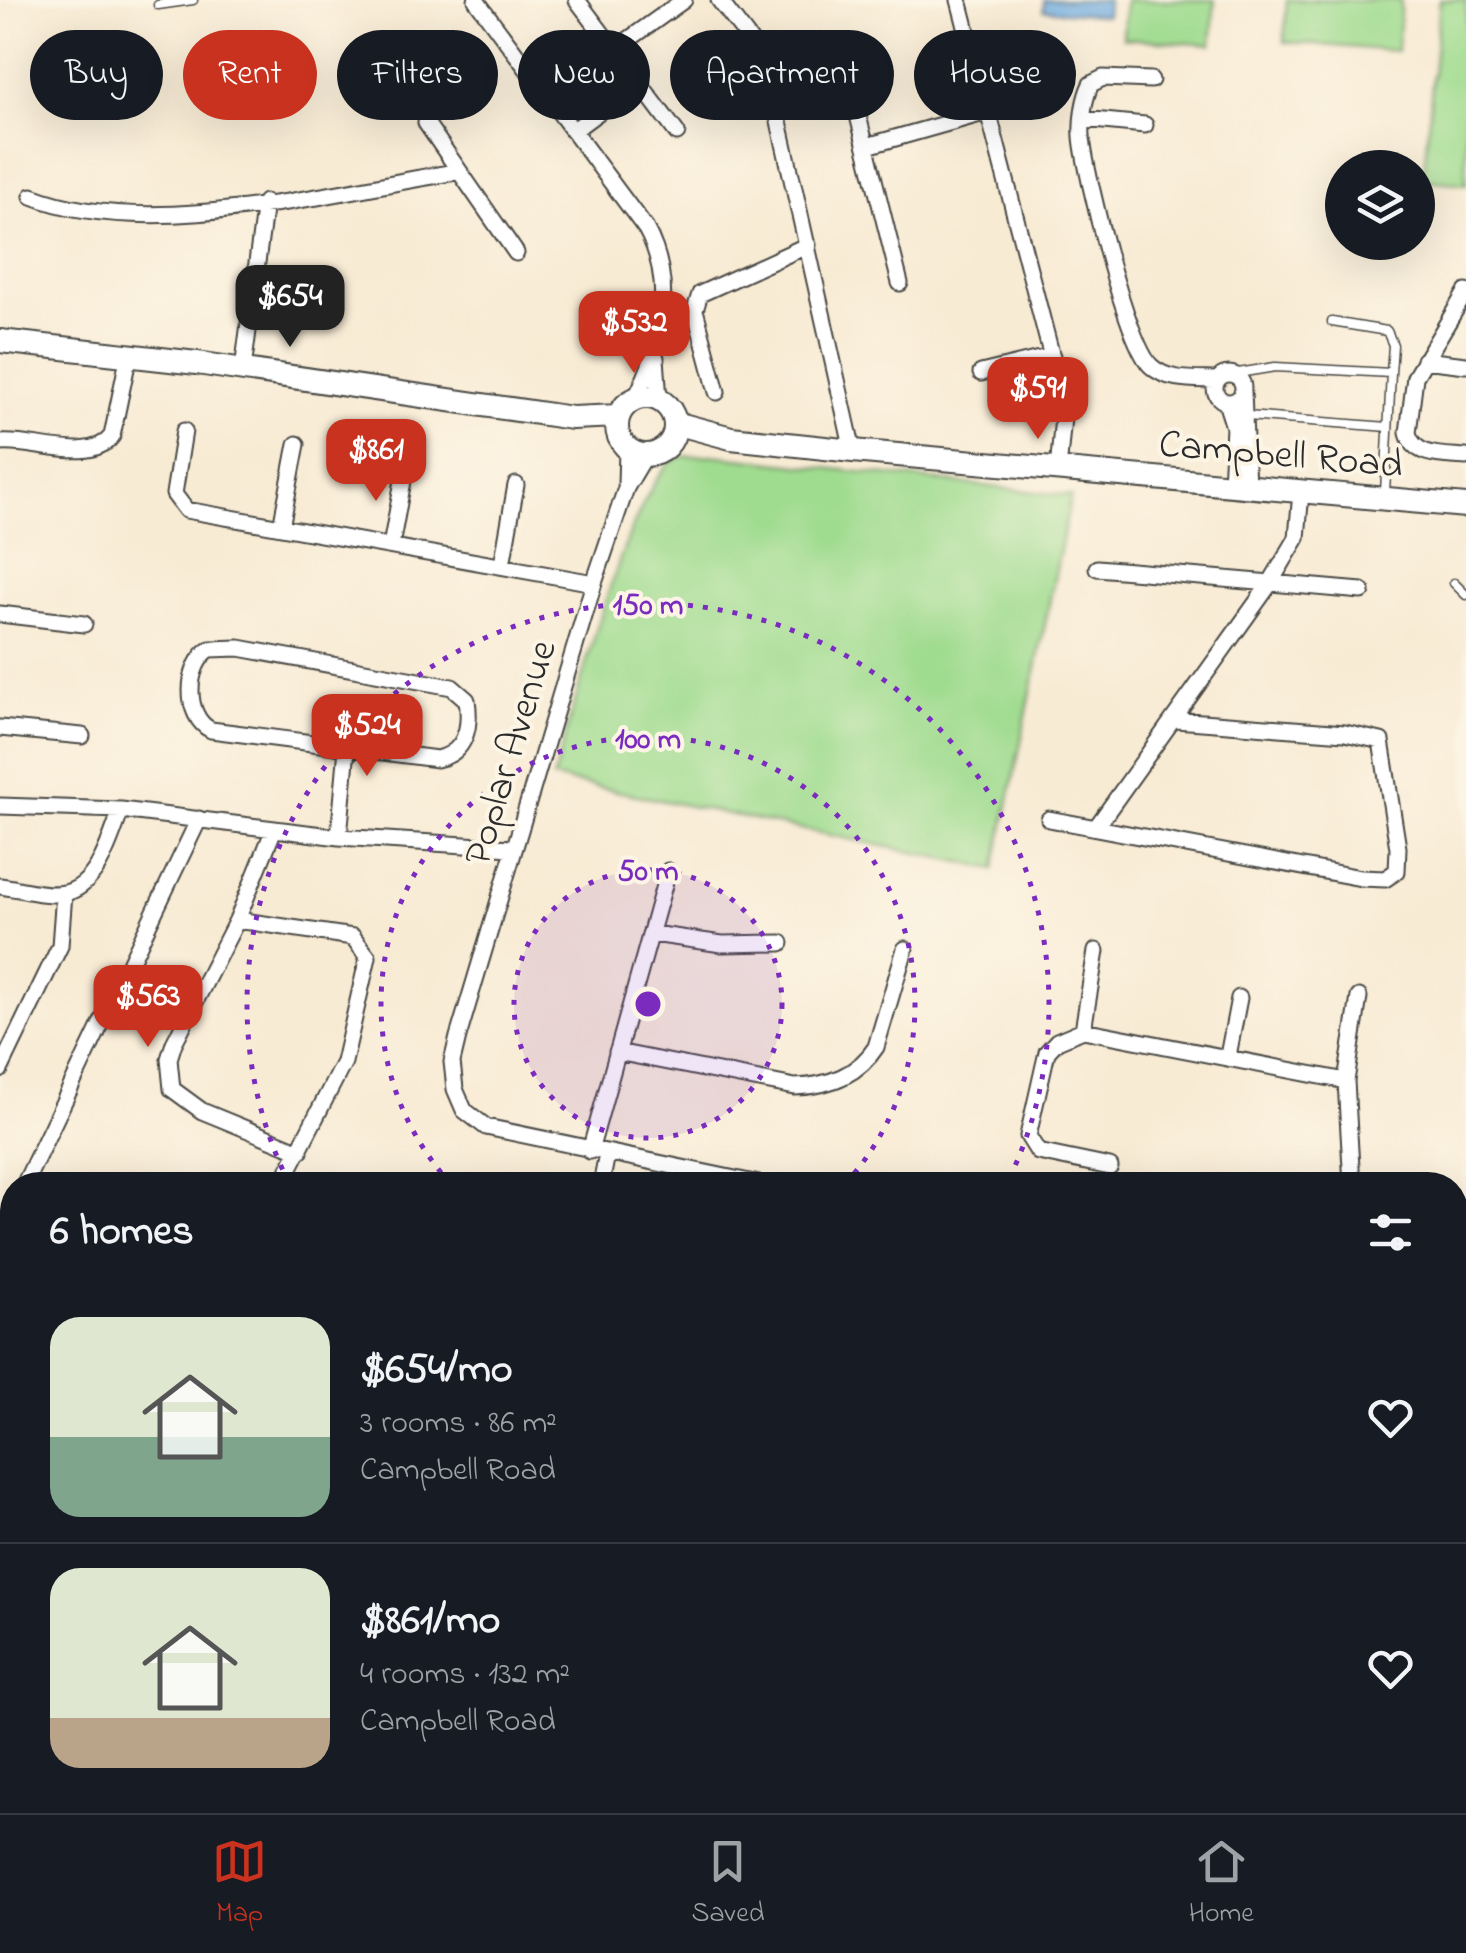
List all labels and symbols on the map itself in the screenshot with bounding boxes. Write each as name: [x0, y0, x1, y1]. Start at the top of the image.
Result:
pin: $654: [231, 265, 349, 350]
pin: $532: [575, 291, 693, 376]
pin: $591: [979, 357, 1097, 442]
street label: Campbell Road: [1156, 416, 1405, 497]
pin: $861: [317, 419, 435, 504]
text: 150 m: [613, 585, 683, 629]
street label: Poplar Avenue: [450, 633, 575, 873]
pin: $524: [308, 694, 426, 779]
text: 100 m: [615, 719, 681, 763]
text: 50 m: [618, 851, 678, 895]
pin: $563: [89, 965, 207, 1050]
centre of rings: [630, 986, 666, 1022]

